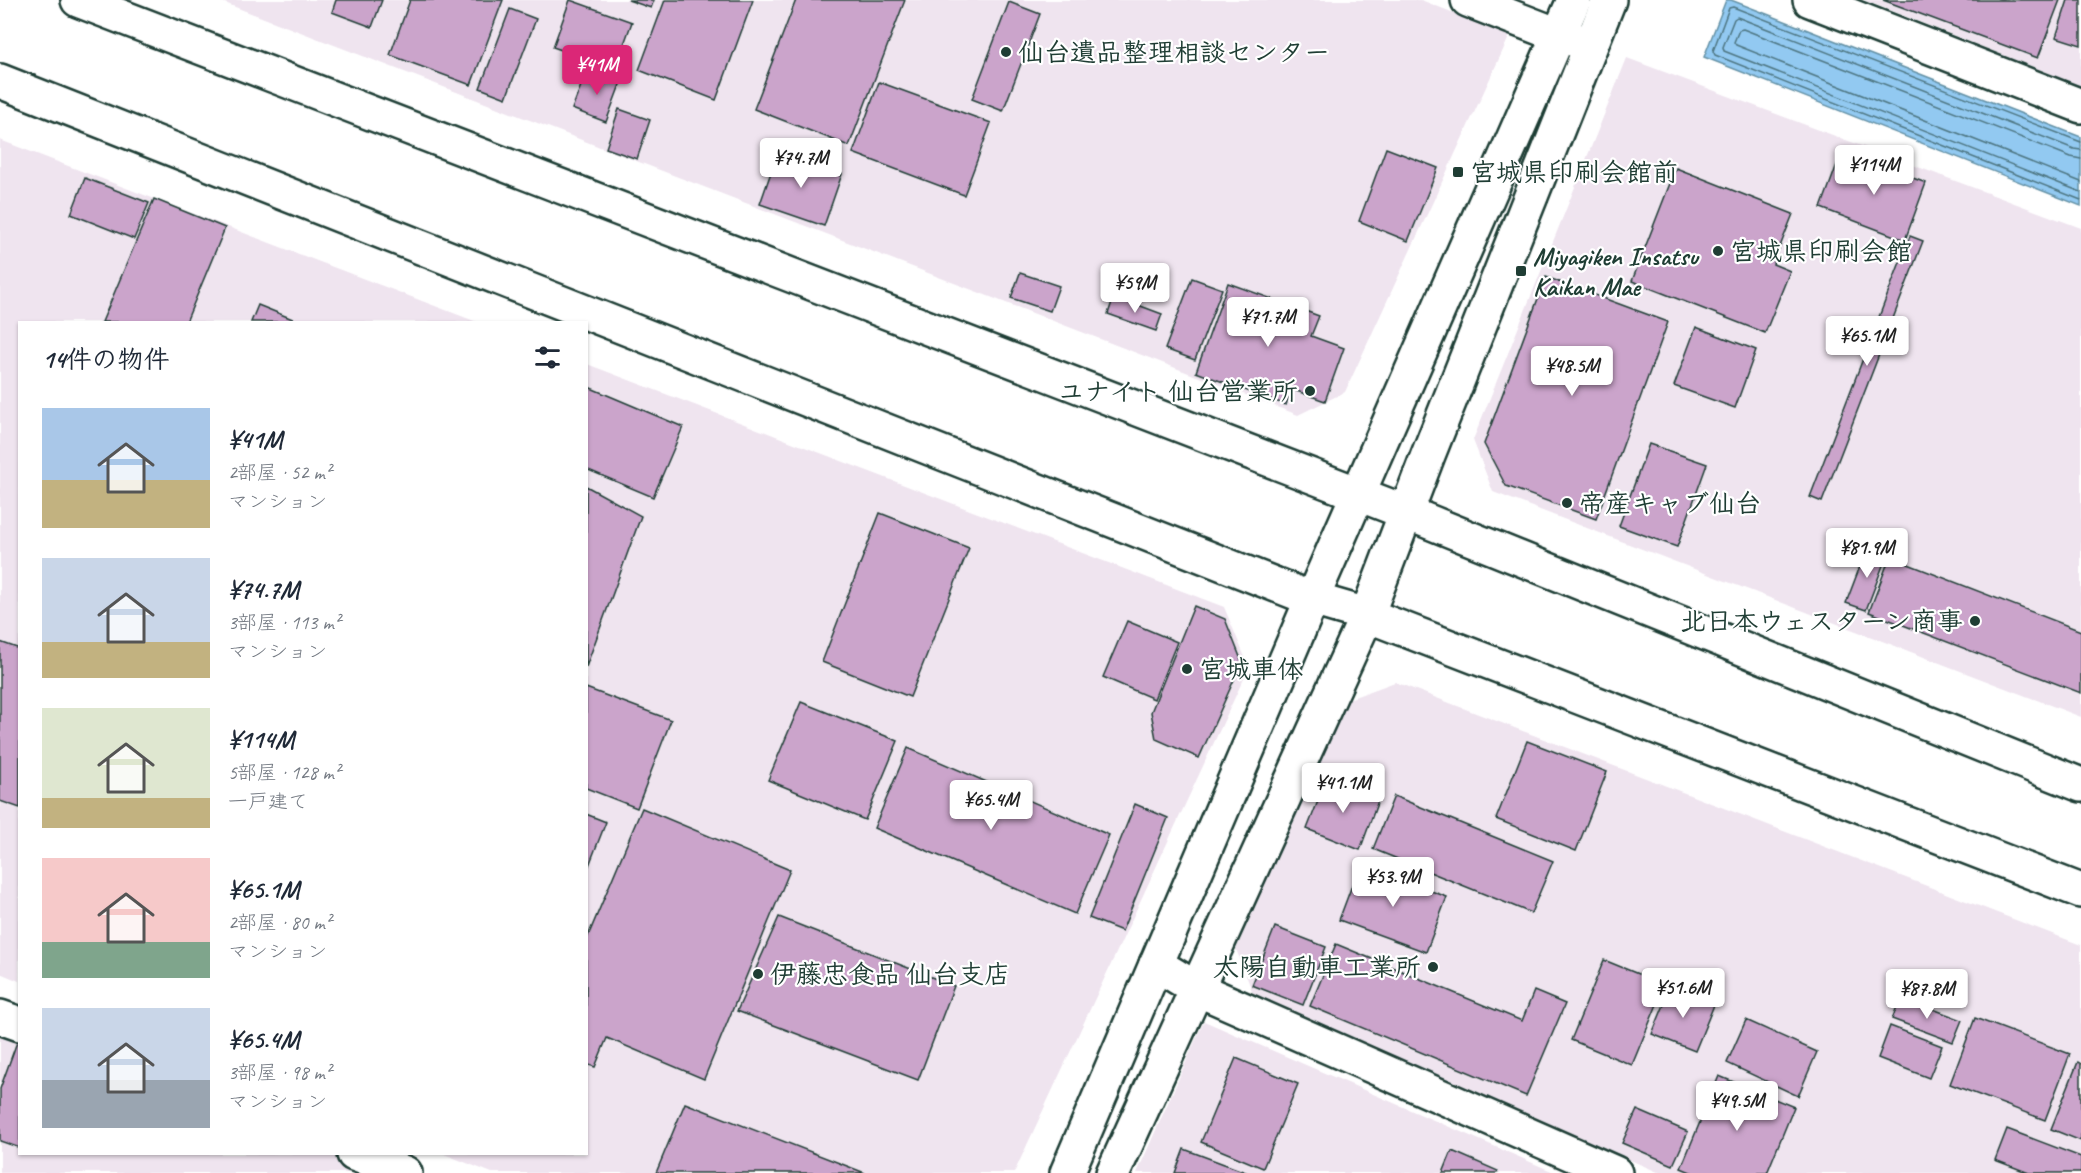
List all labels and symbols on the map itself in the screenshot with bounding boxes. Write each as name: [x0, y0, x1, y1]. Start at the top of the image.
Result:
place label: 仙台遺品整理相談センター: [1018, 36, 1330, 69]
pin: ¥41M: [561, 45, 633, 96]
marker: 仙台遺品整理相談センター: [999, 45, 1013, 59]
pin: ¥74.7M: [752, 138, 850, 189]
pin: ¥114M: [1832, 145, 1916, 196]
place label: 宮城県印刷会館前: [1470, 156, 1678, 189]
marker: 宮城県印刷会館前: [1451, 165, 1465, 179]
place label: 宮城県印刷会館: [1730, 235, 1912, 268]
place label: Miyagiken Insatsu Kaikan Mae: [1533, 240, 1700, 303]
marker: 宮城県印刷会館: [1711, 244, 1725, 258]
pin: ¥59M: [1099, 263, 1171, 314]
marker: Miyagiken Insatsu Kaikan Mae: [1514, 264, 1528, 278]
pin: ¥71.7M: [1219, 297, 1317, 348]
pin: ¥65.1M: [1818, 316, 1916, 367]
pin: ¥48.5M: [1523, 346, 1621, 397]
place label: ユナイト 仙台営業所: [1058, 375, 1298, 408]
marker: ユナイト 仙台営業所: [1303, 384, 1317, 398]
place label: 帝産キャブ仙台: [1579, 487, 1761, 520]
marker: 帝産キャブ仙台: [1560, 496, 1574, 510]
pin: ¥81.9M: [1818, 528, 1916, 579]
place label: 北日本ウェスターン商事: [1680, 605, 1963, 638]
marker: 北日本ウェスターン商事: [1968, 614, 1982, 628]
place label: 宮城車体: [1199, 653, 1303, 686]
marker: 宮城車体: [1180, 662, 1194, 676]
pin: ¥41.1M: [1294, 763, 1392, 814]
pin: ¥65.4M: [942, 780, 1040, 831]
pin: ¥53.9M: [1344, 857, 1442, 908]
place label: 太陽自動車工業所: [1213, 951, 1421, 984]
place label: 伊藤忠食品 仙台支店: [770, 958, 1010, 991]
marker: 太陽自動車工業所: [1426, 960, 1440, 974]
marker: 伊藤忠食品 仙台支店: [751, 967, 765, 981]
pin: ¥51.6M: [1634, 968, 1732, 1019]
pin: ¥87.8M: [1878, 969, 1976, 1020]
pin: ¥49.5M: [1688, 1081, 1786, 1132]

